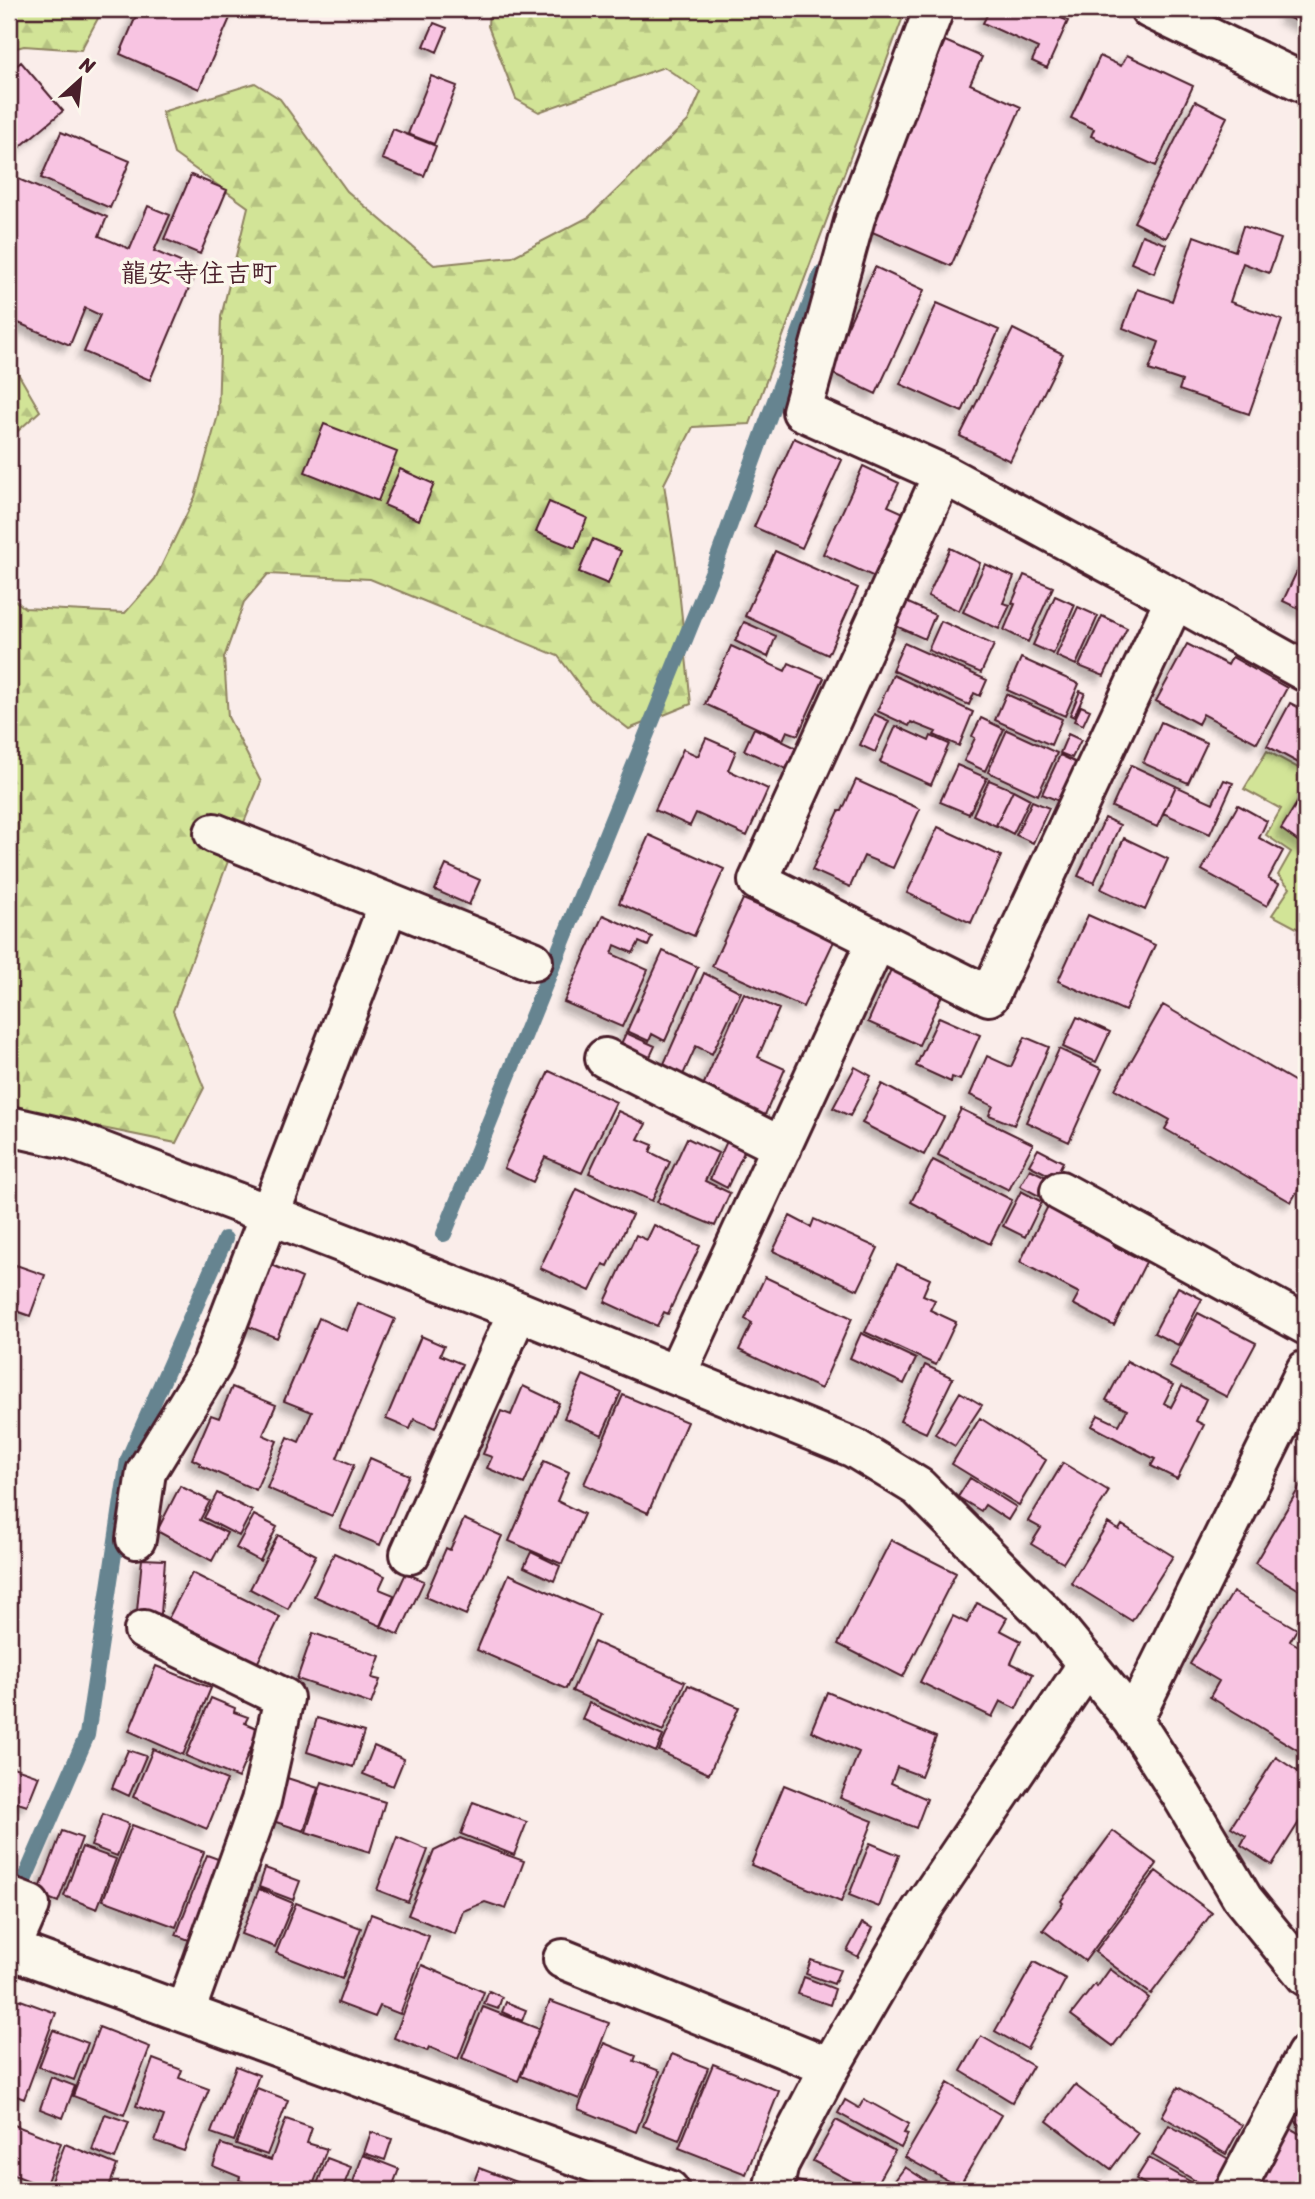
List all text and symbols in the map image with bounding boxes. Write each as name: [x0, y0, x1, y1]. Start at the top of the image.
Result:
north arrow: [46, 46, 116, 116]
text: N: [73, 47, 102, 83]
district label: 龍安寺住吉町: [121, 250, 277, 296]

